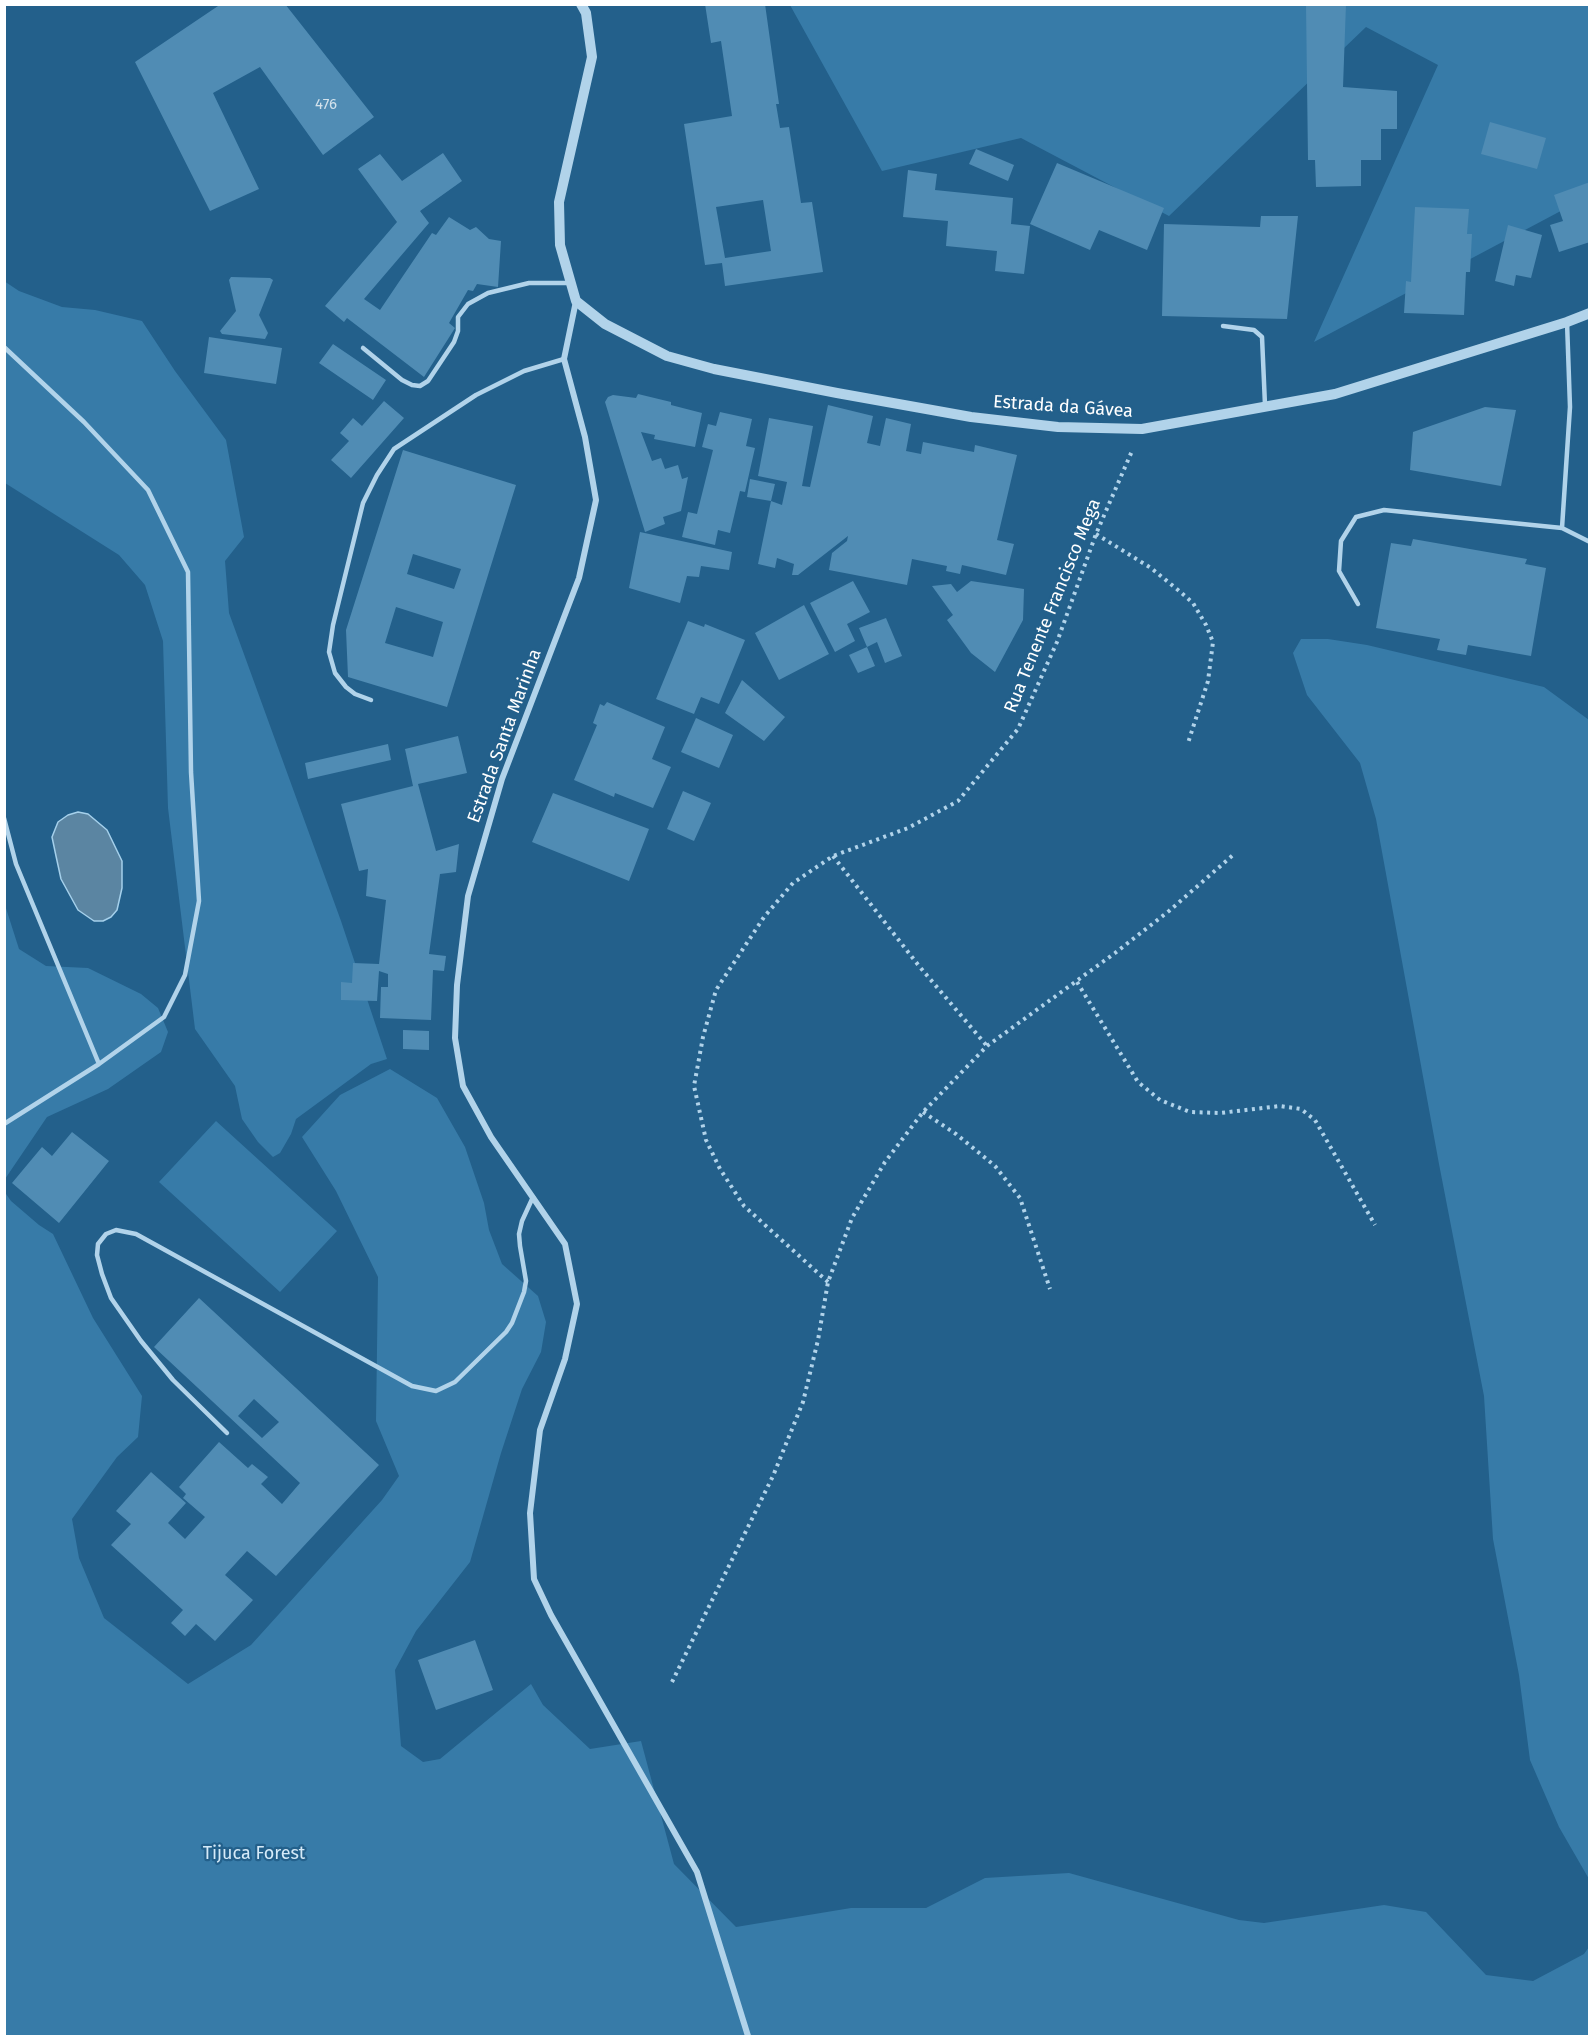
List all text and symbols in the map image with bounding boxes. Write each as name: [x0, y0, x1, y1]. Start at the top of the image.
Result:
house number: 476: [315, 96, 337, 114]
street label: Estrada da Gávea: [992, 391, 1134, 423]
street label: Rua Tenente Francisco Mega: [1000, 496, 1106, 716]
street label: Estrada Santa Marinha: [463, 646, 547, 826]
park label: Tijuca Forest: [203, 1843, 305, 1865]

